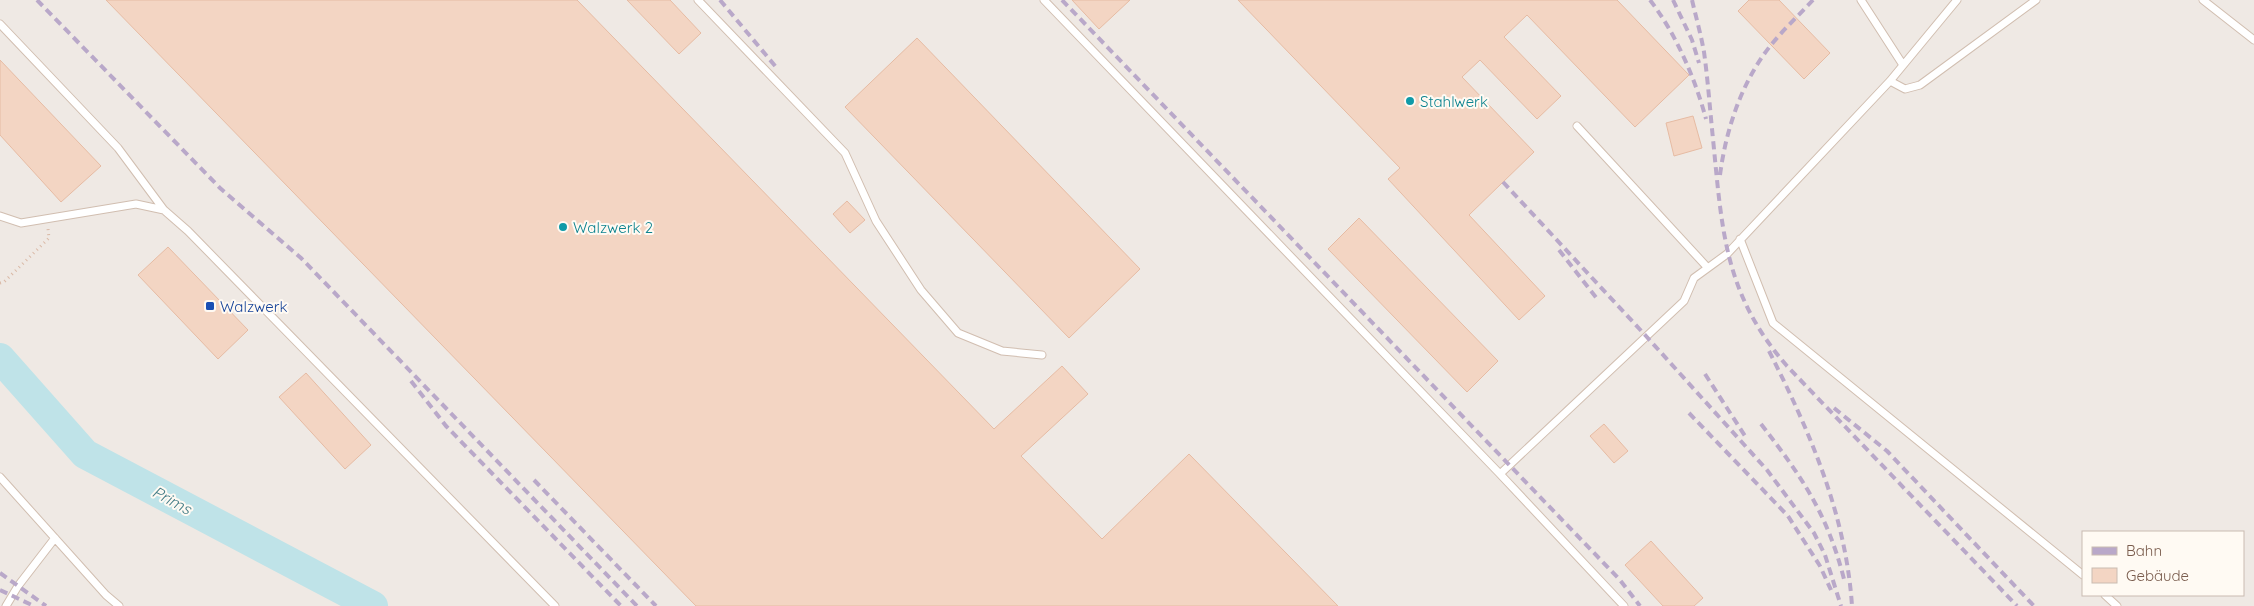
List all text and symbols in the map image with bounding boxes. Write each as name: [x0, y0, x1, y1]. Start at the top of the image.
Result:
place label: Stahlwerk: [1420, 92, 1488, 111]
marker: Stahlwerk: [1404, 95, 1416, 107]
place label: Walzwerk 2: [573, 218, 653, 237]
marker: Walzwerk 2: [557, 221, 569, 233]
place label: Walzwerk: [220, 297, 288, 316]
marker: Walzwerk: [204, 300, 216, 312]
water label: Prims: [149, 481, 196, 519]
legend: [2082, 531, 2244, 596]
text: Bahn: [2126, 541, 2162, 560]
text: Gebäude: [2126, 566, 2189, 585]

